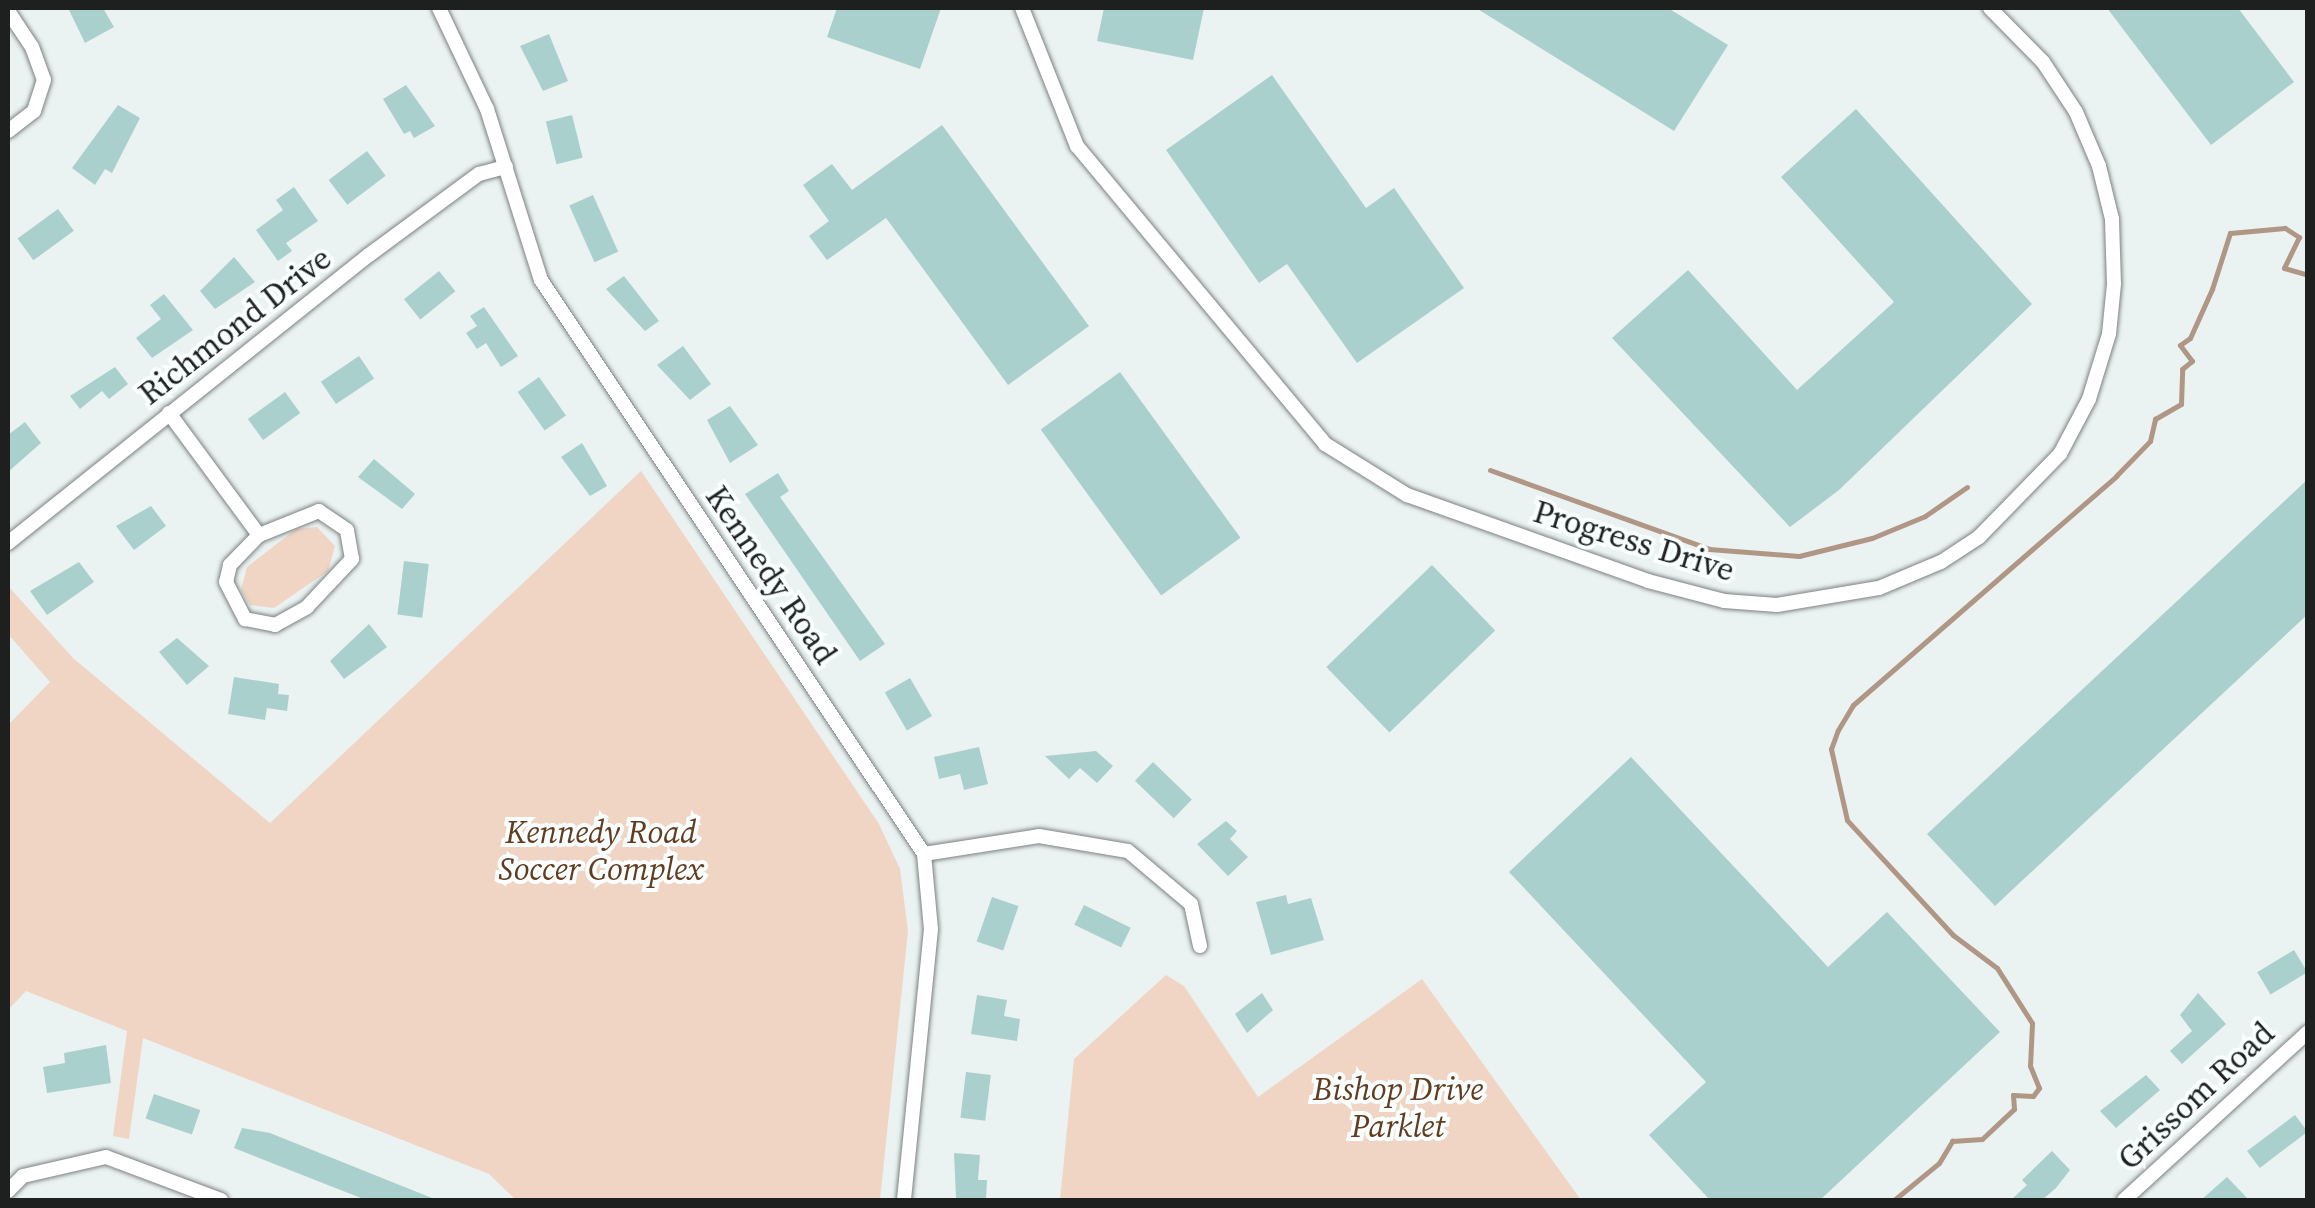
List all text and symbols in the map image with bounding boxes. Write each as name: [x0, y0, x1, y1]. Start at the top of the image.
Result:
street label: Richmond Drive: [131, 239, 339, 413]
street label: Kennedy Road: [697, 479, 845, 671]
street label: Progress Drive: [1529, 492, 1739, 590]
park label: Kennedy Road Soccer Complex: [498, 814, 704, 889]
street label: Grissom Road: [2110, 1014, 2282, 1178]
park label: Bishop Drive Parklet: [1313, 1071, 1483, 1146]

